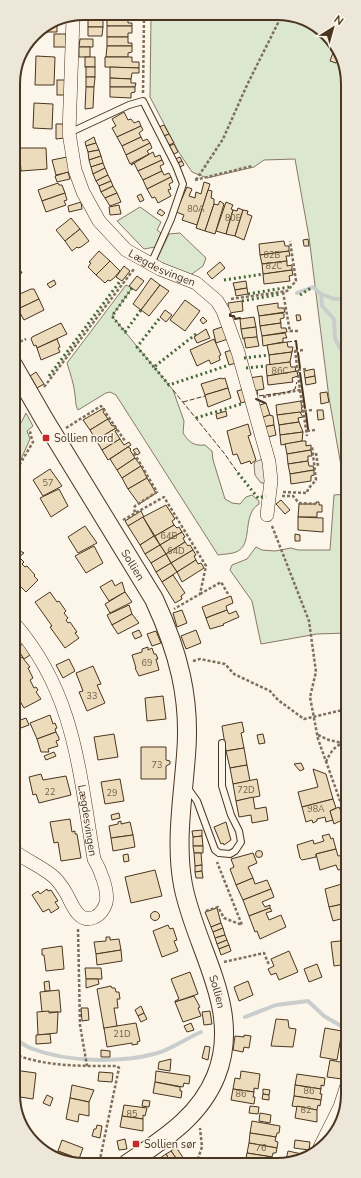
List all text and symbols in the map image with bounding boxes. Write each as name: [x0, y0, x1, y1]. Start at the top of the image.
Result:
north arrow: [313, 8, 353, 48]
text: N: [331, 12, 347, 29]
house number: 80A: [187, 203, 205, 215]
house number: 80E: [225, 212, 241, 224]
street label: Lægdesvingen: [126, 245, 198, 290]
house number: 82B: [264, 249, 280, 261]
house number: 82C: [266, 260, 282, 272]
house number: 86C: [272, 365, 288, 377]
place label: Sollien nord: [54, 431, 114, 446]
marker: Sollien nord: [41, 433, 51, 443]
house number: 57: [43, 477, 53, 489]
house number: 64B: [161, 530, 177, 542]
house number: 64D: [167, 545, 185, 557]
street label: Sollien: [118, 546, 148, 583]
house number: 69: [142, 657, 152, 669]
house number: 33: [87, 690, 97, 702]
house number: 73: [152, 759, 162, 771]
street label: Lægdesvingen: [75, 783, 101, 857]
house number: 72D: [237, 784, 255, 796]
house number: 22: [45, 786, 55, 798]
house number: 29: [107, 787, 117, 799]
house number: 98A: [307, 803, 325, 815]
street label: Sollien: [206, 973, 229, 1010]
house number: 21D: [113, 1028, 131, 1040]
house number: 86: [304, 1085, 314, 1097]
house number: 86: [236, 1088, 246, 1100]
house number: 82: [301, 1104, 311, 1116]
house number: 85: [127, 1108, 137, 1120]
place label: Sollien sør: [144, 1137, 196, 1152]
marker: Sollien sør: [131, 1139, 141, 1149]
house number: 76: [256, 1142, 266, 1154]

